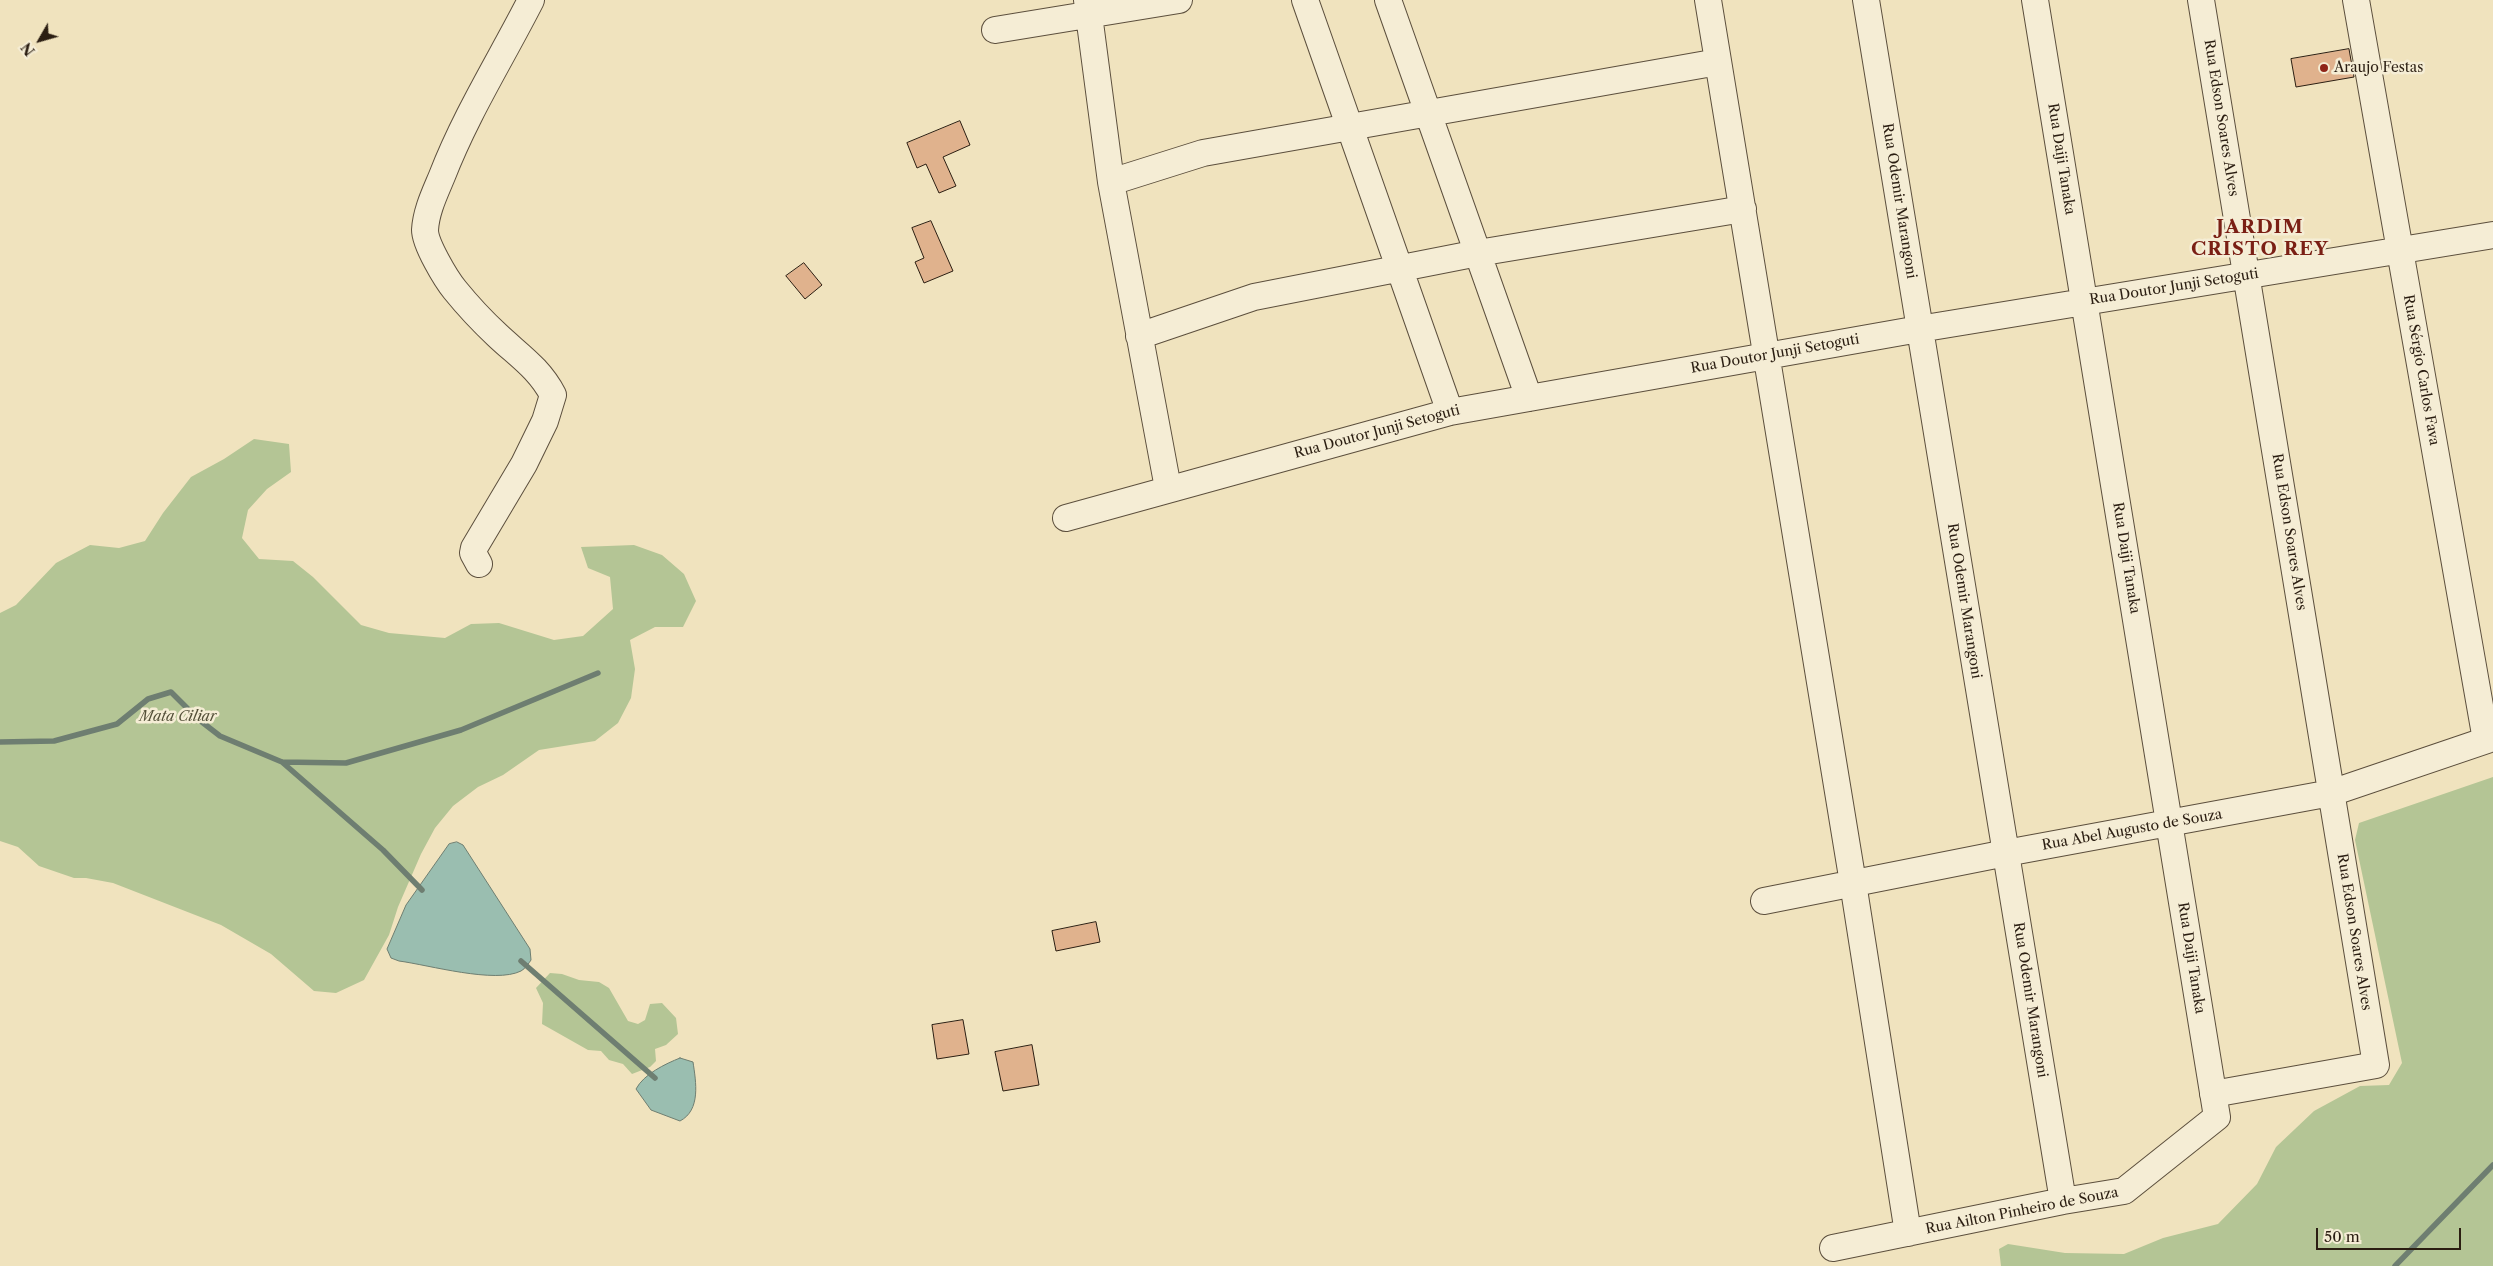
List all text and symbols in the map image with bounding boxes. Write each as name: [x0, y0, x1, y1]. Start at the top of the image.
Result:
north arrow: [15, 15, 65, 65]
street label: Rua Edson Soares Alves: [2200, 38, 2242, 198]
text: N: [17, 39, 39, 60]
place label: Araujo Festas: [2334, 60, 2423, 76]
marker: Araujo Festas: [2318, 62, 2330, 74]
street label: Rua Daiji Tanaka: [2044, 102, 2078, 216]
street label: Rua Odemir Marangoni: [1878, 122, 1920, 280]
district label: JARDIM CRISTO REY: [2190, 217, 2330, 261]
street label: Rua Doutor Junji Setoguti: [2088, 265, 2260, 309]
street label: Rua Sérgio Carlos Fava: [2399, 293, 2443, 447]
street label: Rua Doutor Junji Setoguti: [1689, 331, 1861, 377]
street label: Rua Doutor Junji Setoguti: [1292, 402, 1462, 462]
street label: Rua Edson Soares Alves: [2268, 452, 2310, 612]
street label: Rua Daiji Tanaka: [2109, 501, 2143, 615]
street label: Rua Odemir Marangoni: [1943, 522, 1985, 680]
park label: Mata Ciliar: [140, 709, 216, 725]
street label: Rua Abel Augusto de Souza: [2040, 806, 2224, 854]
street label: Rua Edson Soares Alves: [2333, 852, 2375, 1012]
street label: Rua Daiji Tanaka: [2174, 901, 2208, 1015]
street label: Rua Odemir Marangoni: [2009, 921, 2051, 1079]
street label: Rua Ailton Pinheiro de Souza: [1924, 1184, 2120, 1238]
scale bar: [2318, 1218, 2463, 1250]
text: 50 m: [2324, 1227, 2360, 1246]

